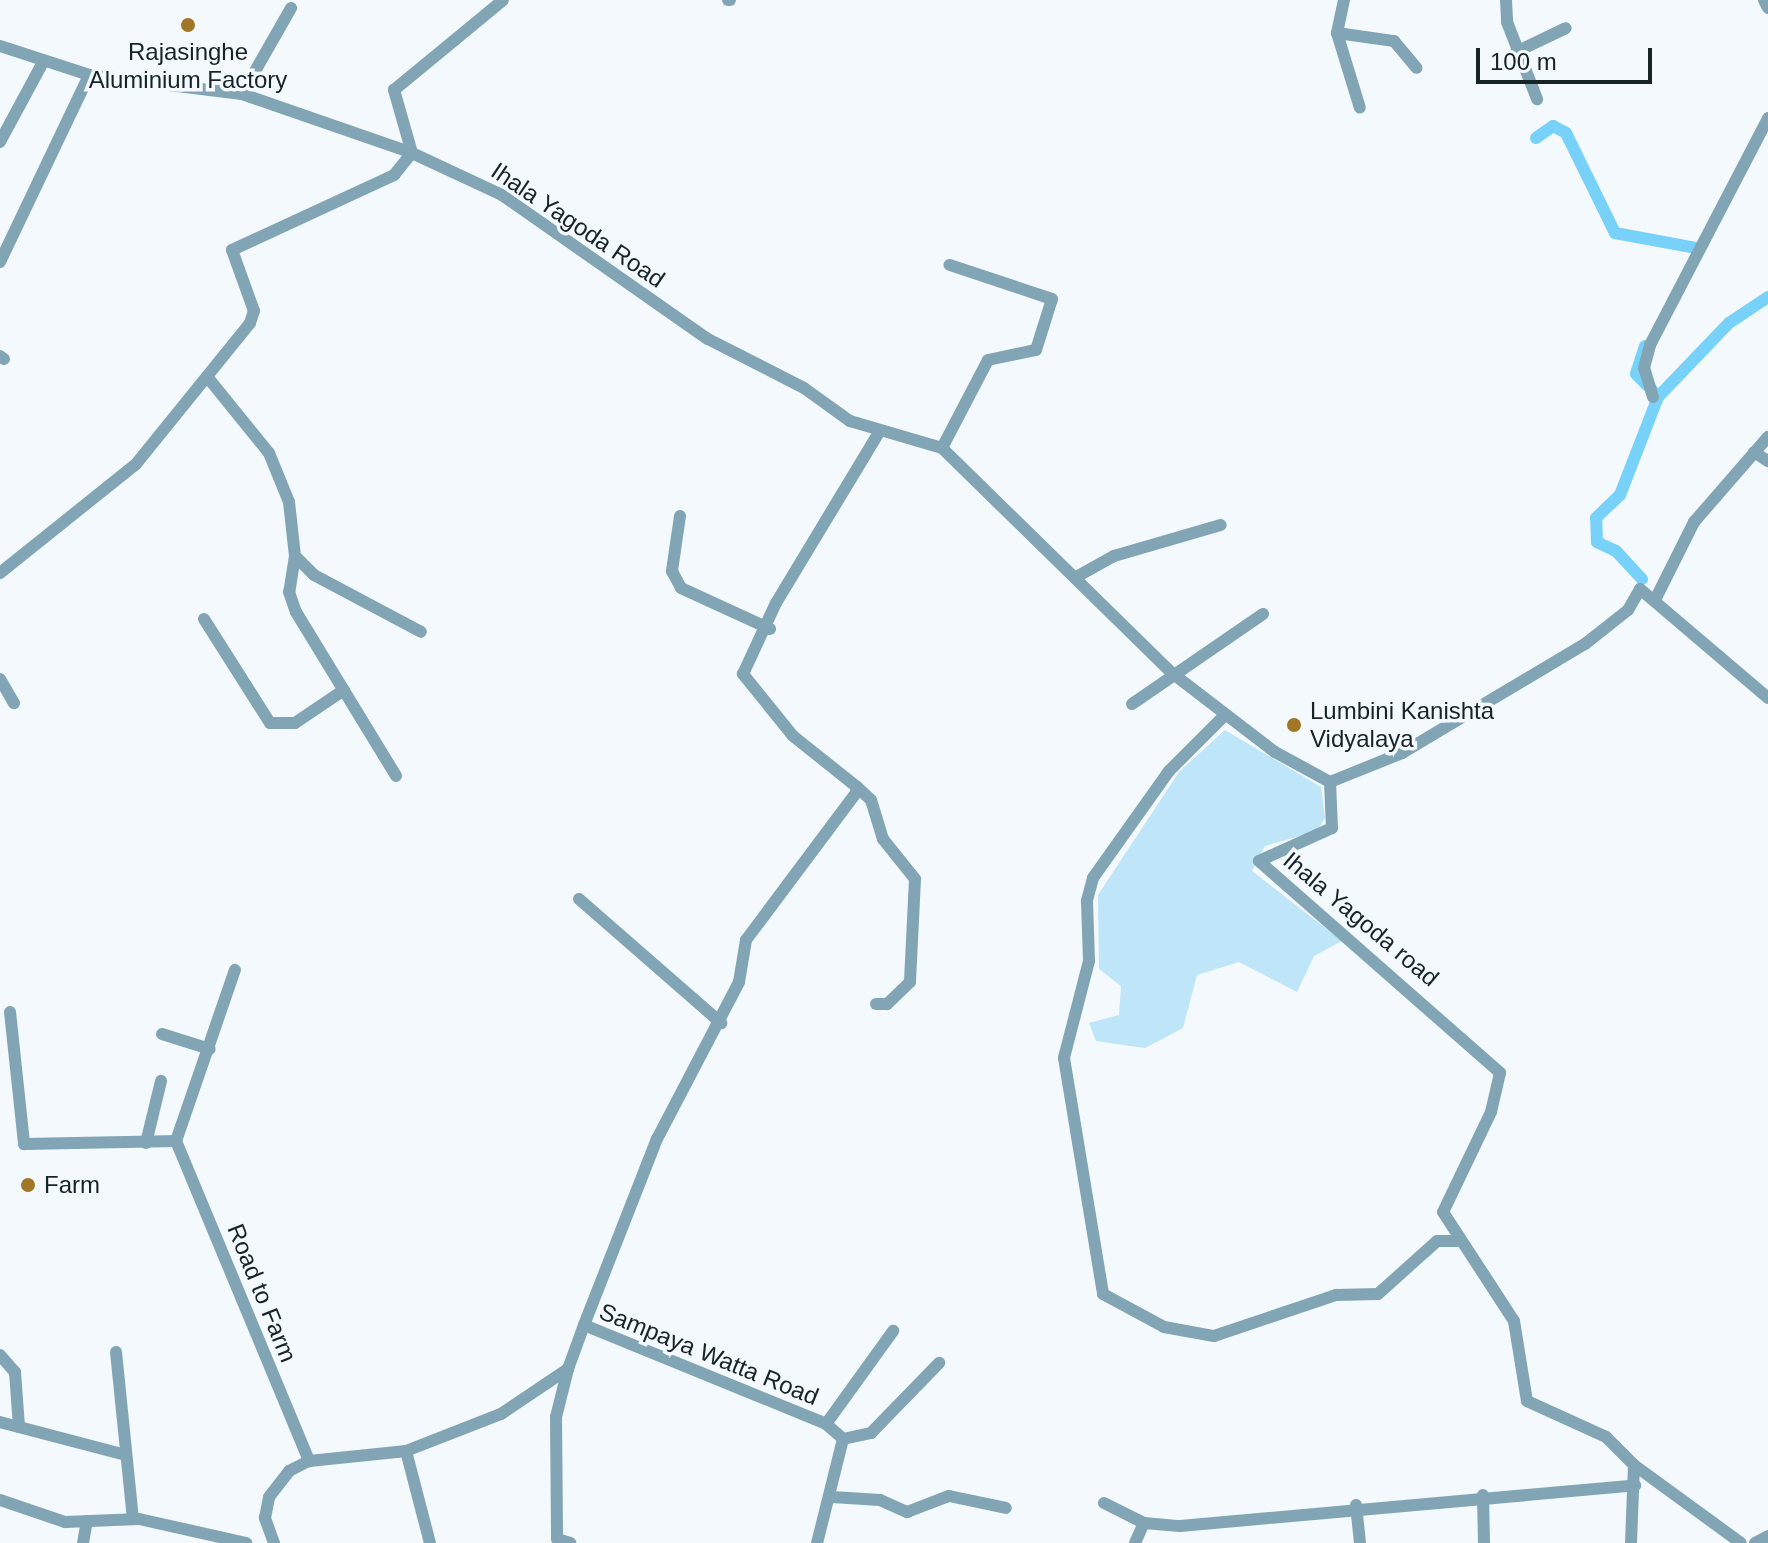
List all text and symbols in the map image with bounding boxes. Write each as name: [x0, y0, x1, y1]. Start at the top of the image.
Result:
marker: Rajasinghe Aluminium Factory: [179, 16, 197, 34]
scale bar: [1480, 32, 1656, 82]
place label: Rajasinghe Aluminium Factory: [89, 38, 287, 94]
text: 100 m: [1490, 48, 1557, 75]
street label: Ihala Yagoda Road: [486, 156, 670, 294]
place label: Lumbini Kanishta Vidyalaya: [1310, 697, 1494, 753]
marker: Lumbini Kanishta Vidyalaya: [1285, 716, 1303, 734]
street label: Ihala Yagoda road: [1277, 845, 1445, 993]
place label: Farm: [44, 1171, 100, 1199]
marker: Farm: [19, 1176, 37, 1194]
street label: Road to Farm: [221, 1220, 303, 1366]
street label: Sampaya Watta Road: [595, 1297, 823, 1411]

